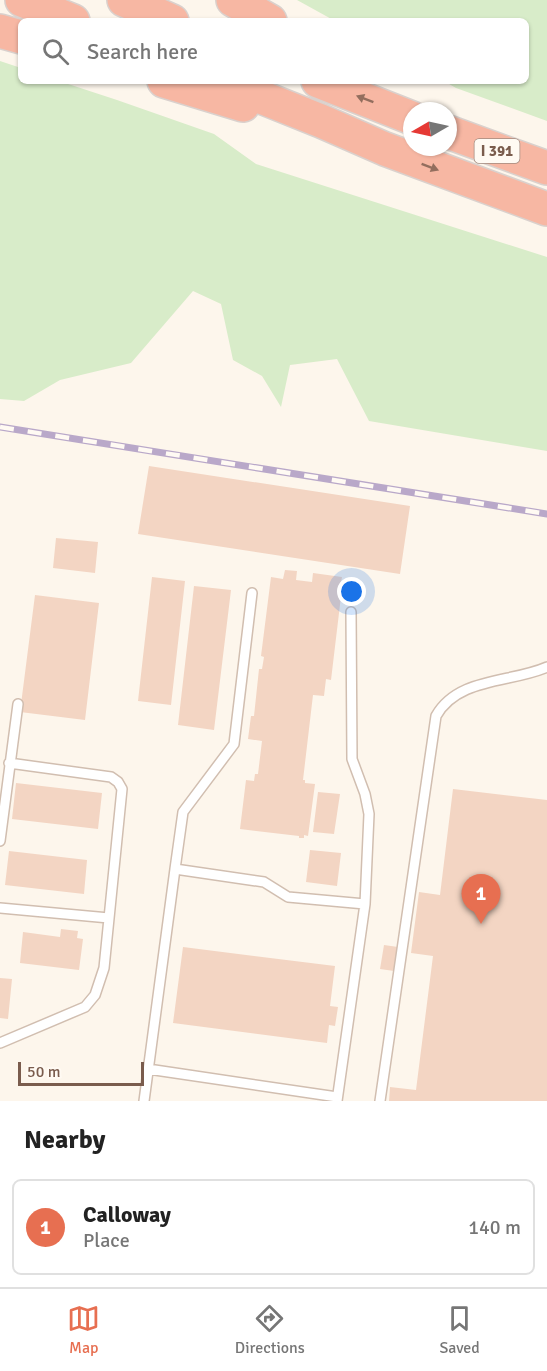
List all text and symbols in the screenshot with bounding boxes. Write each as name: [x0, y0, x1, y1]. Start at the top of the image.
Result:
search box: [18, 18, 529, 84]
icon: search: [39, 35, 72, 68]
text: Search here: [87, 38, 198, 65]
one-way arrow: [356, 94, 374, 104]
north arrow: [403, 102, 457, 156]
road number: I 391: [474, 139, 520, 163]
one-way arrow: [422, 162, 440, 172]
your location: [337, 577, 366, 606]
pin: 1: [462, 874, 500, 924]
scale bar: [18, 1059, 144, 1086]
text: 50 m: [27, 1062, 61, 1082]
text: Nearby: [24, 1124, 105, 1156]
text: Calloway: [83, 1201, 171, 1228]
text: 1: [40, 1215, 51, 1240]
text: 140 m: [468, 1215, 521, 1240]
text: Place: [83, 1228, 130, 1253]
tab: Map: [67, 1302, 100, 1358]
tab: Directions: [235, 1302, 305, 1358]
tab: Saved: [439, 1302, 480, 1358]

